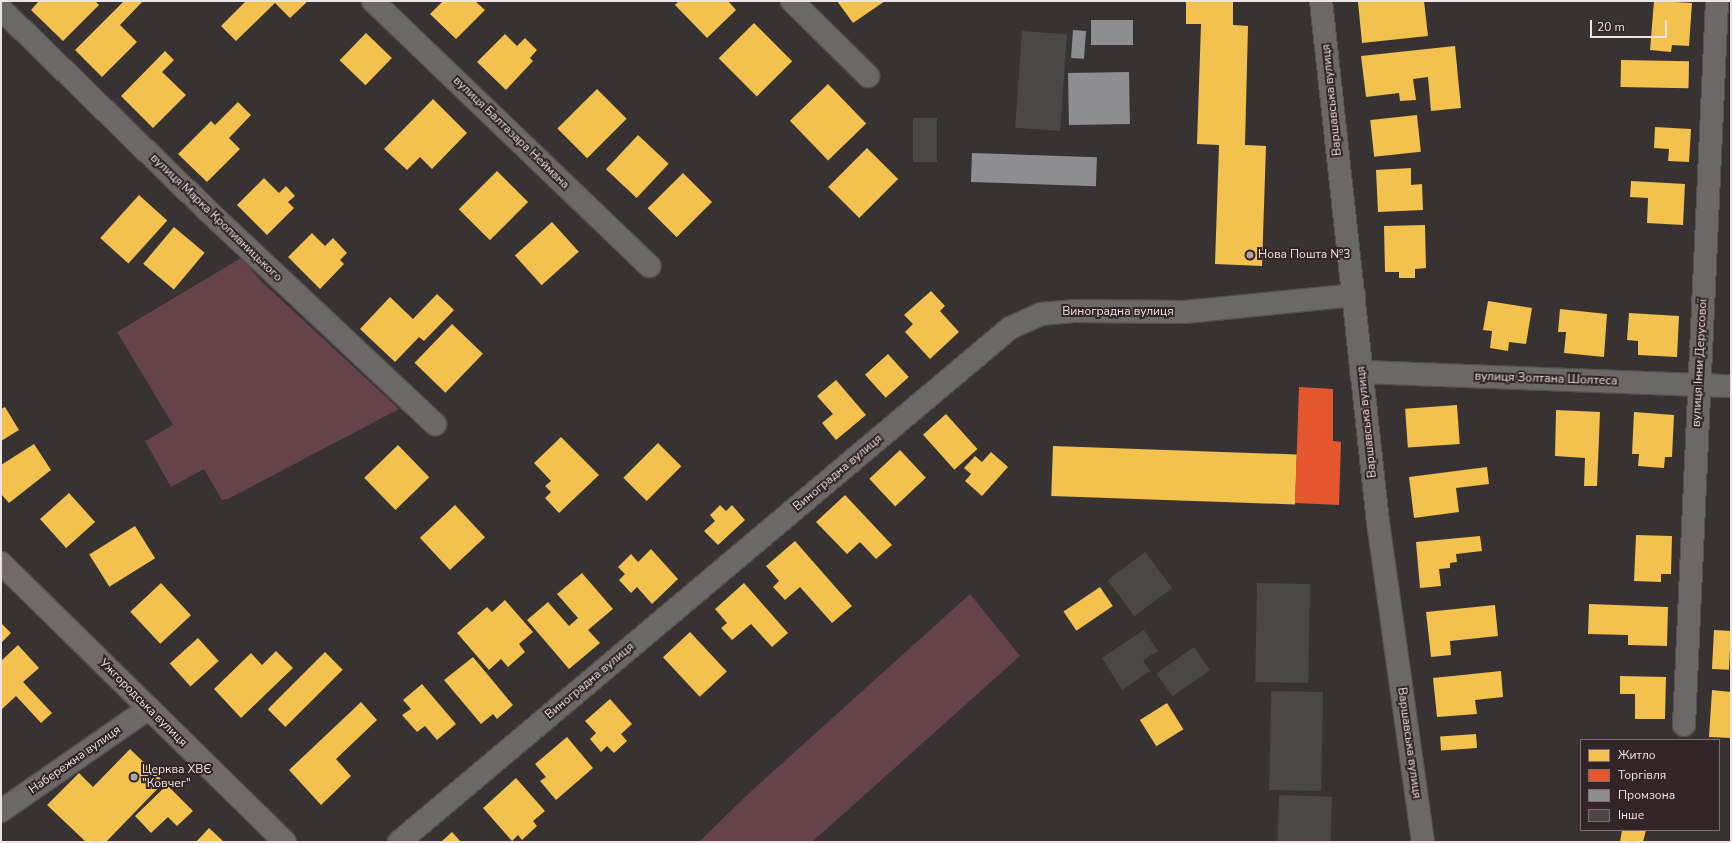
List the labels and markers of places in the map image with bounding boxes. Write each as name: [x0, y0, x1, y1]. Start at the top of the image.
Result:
place label: Нова Пошта №3: [1258, 248, 1351, 262]
marker: Нова Пошта №3: [1245, 250, 1255, 260]
place label: Церква ХВЄ "Ковчег": [142, 763, 212, 791]
marker: Церква ХВЄ "Ковчег": [129, 772, 139, 782]

